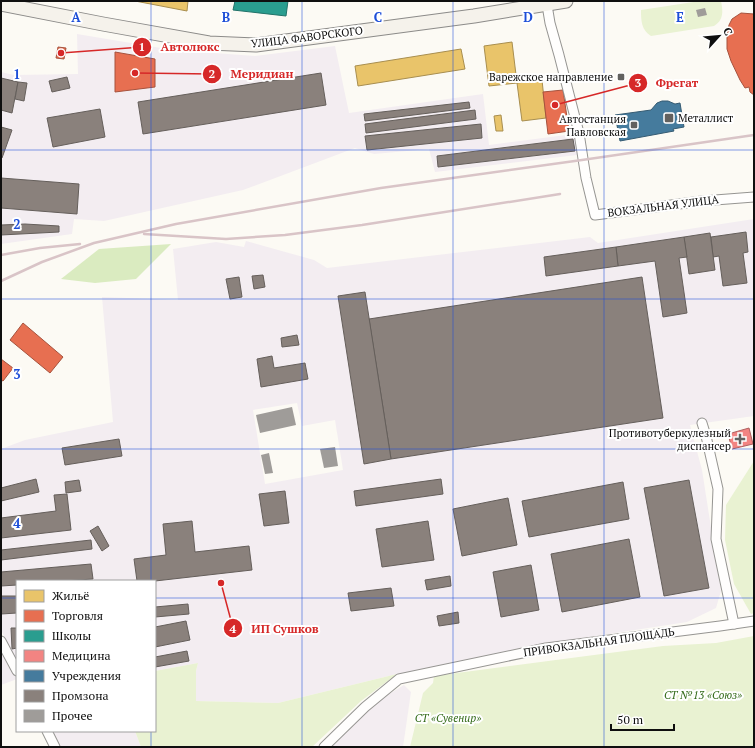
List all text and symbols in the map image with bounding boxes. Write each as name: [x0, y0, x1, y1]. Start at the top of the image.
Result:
text: A: [71, 8, 81, 26]
text: B: [222, 8, 230, 26]
text: C: [374, 8, 382, 26]
text: D: [523, 8, 533, 26]
text: E: [676, 8, 684, 26]
north arrow: [699, 16, 739, 56]
street label: УЛИЦА ФАВОРСКОГО: [250, 23, 364, 51]
text: С: [720, 25, 736, 38]
callout: Автолюкс: [132, 35, 227, 59]
text: 1: [139, 39, 145, 54]
text: Автолюкс: [160, 39, 220, 54]
callout: Меридиан: [202, 62, 301, 86]
text: 1: [13, 65, 21, 83]
text: 2: [209, 66, 216, 81]
text: Меридиан: [231, 66, 293, 81]
place label: Варежское направление: [489, 70, 613, 84]
callout: Фрегат: [628, 71, 706, 95]
marker: Варежское направление: [616, 72, 626, 82]
text: 3: [635, 75, 642, 90]
text: Фрегат: [656, 75, 699, 90]
place label: Металлист: [678, 111, 734, 125]
place label: Автостанция Павловская: [559, 112, 626, 139]
marker: Металлист: [663, 112, 675, 124]
marker: Автостанция Павловская: [629, 120, 639, 130]
street label: ВОКЗАЛЬНАЯ УЛИЦА: [607, 192, 720, 220]
text: 2: [13, 215, 21, 233]
text: 3: [13, 365, 21, 383]
place label: Противотуберкулезный диспансер: [609, 426, 731, 453]
marker: Противотуберкулезный диспансер: [734, 433, 746, 445]
text: 4: [13, 514, 21, 532]
legend: [16, 580, 156, 732]
text: Жильё: [52, 588, 89, 603]
text: Торговля: [52, 608, 103, 623]
callout: ИП Сушков: [223, 616, 327, 640]
text: 4: [230, 621, 237, 636]
text: ИП Сушков: [251, 621, 319, 636]
street label: ПРИВОКЗАЛЬНАЯ ПЛОЩАДЬ: [522, 624, 676, 660]
text: Школы: [52, 628, 91, 643]
text: Медицина: [52, 648, 111, 663]
text: Учреждения: [52, 668, 121, 683]
text: Промзона: [52, 688, 109, 703]
park label: СТ №13 «Союз»: [664, 688, 742, 702]
scale bar: [611, 706, 674, 732]
text: Прочее: [52, 708, 93, 723]
park label: СТ «Сувенир»: [415, 711, 481, 725]
text: 50 m: [617, 712, 644, 727]

